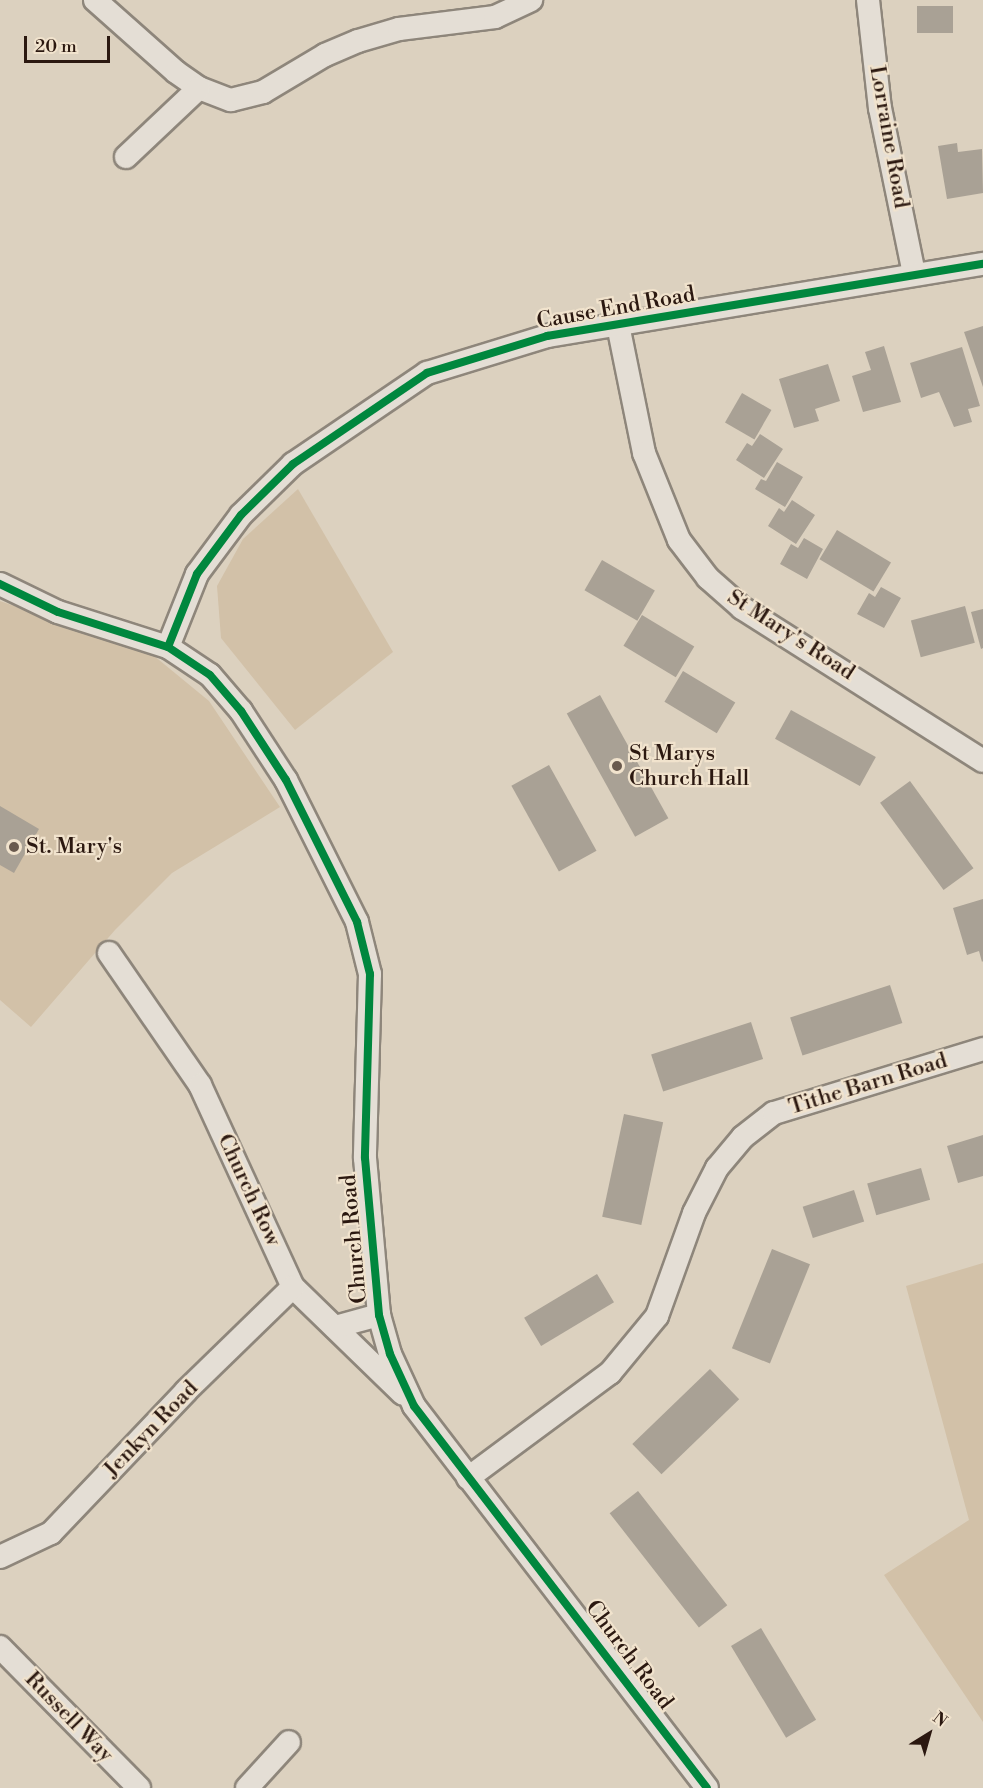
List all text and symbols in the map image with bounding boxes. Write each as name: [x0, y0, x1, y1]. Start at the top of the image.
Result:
scale bar: [27, 24, 112, 62]
text: 20 m: [35, 35, 77, 58]
street label: Lorraine Road: [863, 64, 915, 210]
street label: Cause End Road: [535, 281, 697, 335]
street label: St Mary's Road: [722, 584, 860, 686]
place label: St Marys Church Hall: [629, 740, 749, 792]
marker: St Marys Church Hall: [610, 759, 624, 773]
place label: St. Mary's: [26, 834, 122, 860]
marker: St. Mary's: [7, 840, 21, 854]
street label: Tithe Barn Road: [786, 1047, 950, 1121]
street label: Church Row: [212, 1130, 286, 1250]
street label: Church Road: [335, 1173, 373, 1305]
street label: Jenkyn Road: [98, 1375, 204, 1483]
street label: Church Road: [579, 1595, 679, 1715]
street label: Russell Way: [19, 1666, 119, 1768]
north arrow: [899, 1704, 959, 1764]
text: N: [929, 1708, 951, 1731]

